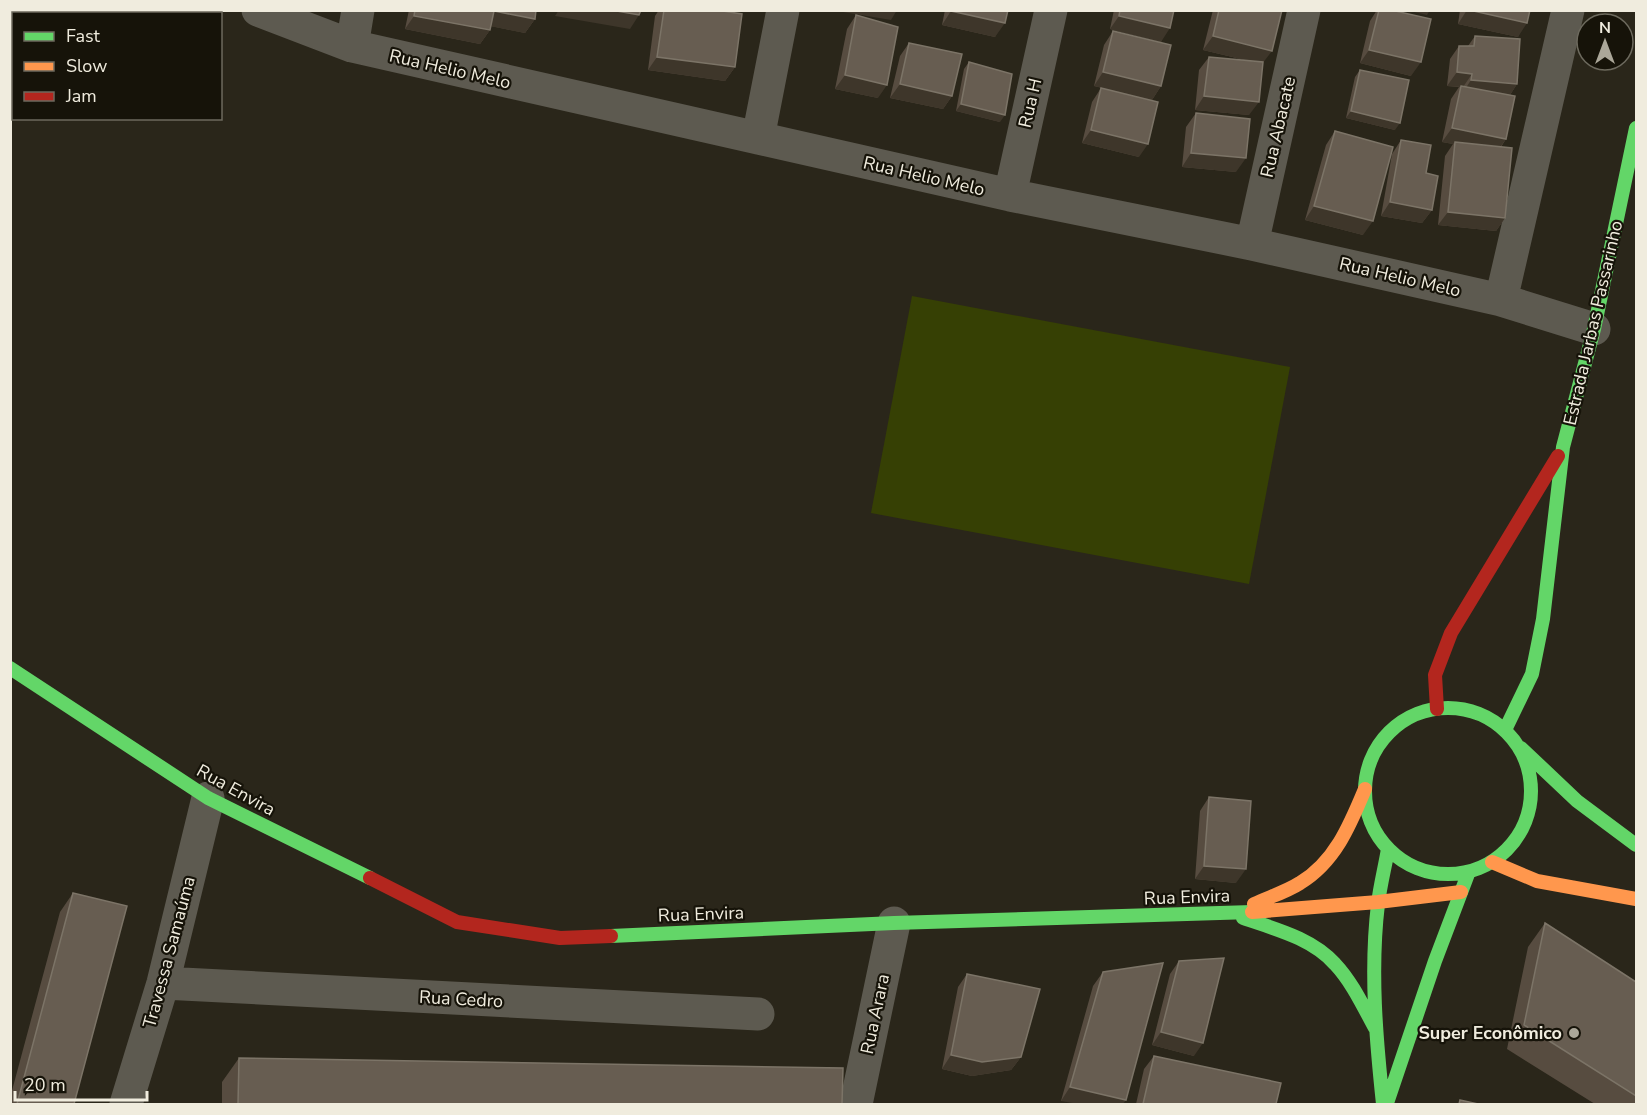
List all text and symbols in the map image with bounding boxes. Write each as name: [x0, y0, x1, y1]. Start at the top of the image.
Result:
legend: [12, 12, 222, 120]
north arrow: [1575, 12, 1635, 72]
text: N: [1599, 17, 1611, 39]
text: Fast: [66, 24, 101, 48]
street label: Rua Helio Melo: [387, 43, 513, 95]
text: Slow: [66, 54, 107, 78]
street label: Rua Abacate: [1255, 74, 1301, 180]
street label: Rua H: [1013, 76, 1047, 130]
text: Jam: [65, 84, 97, 108]
street label: Rua Helio Melo: [861, 150, 987, 202]
street label: Estrada Jarbas Passarinho: [1558, 218, 1628, 428]
street label: Rua Helio Melo: [1337, 251, 1463, 303]
street label: Rua Envira: [192, 759, 280, 821]
street label: Travessa Samaúma: [137, 874, 201, 1030]
street label: Rua Envira: [1143, 884, 1231, 910]
street label: Rua Envira: [657, 901, 745, 927]
street label: Rua Arara: [855, 972, 895, 1056]
street label: Rua Cedro: [418, 985, 504, 1013]
place label: Super Econômico: [1418, 1021, 1562, 1045]
marker: Super Econômico: [1567, 1026, 1581, 1040]
scale bar: [15, 1064, 147, 1102]
text: 20 m: [24, 1073, 66, 1097]

